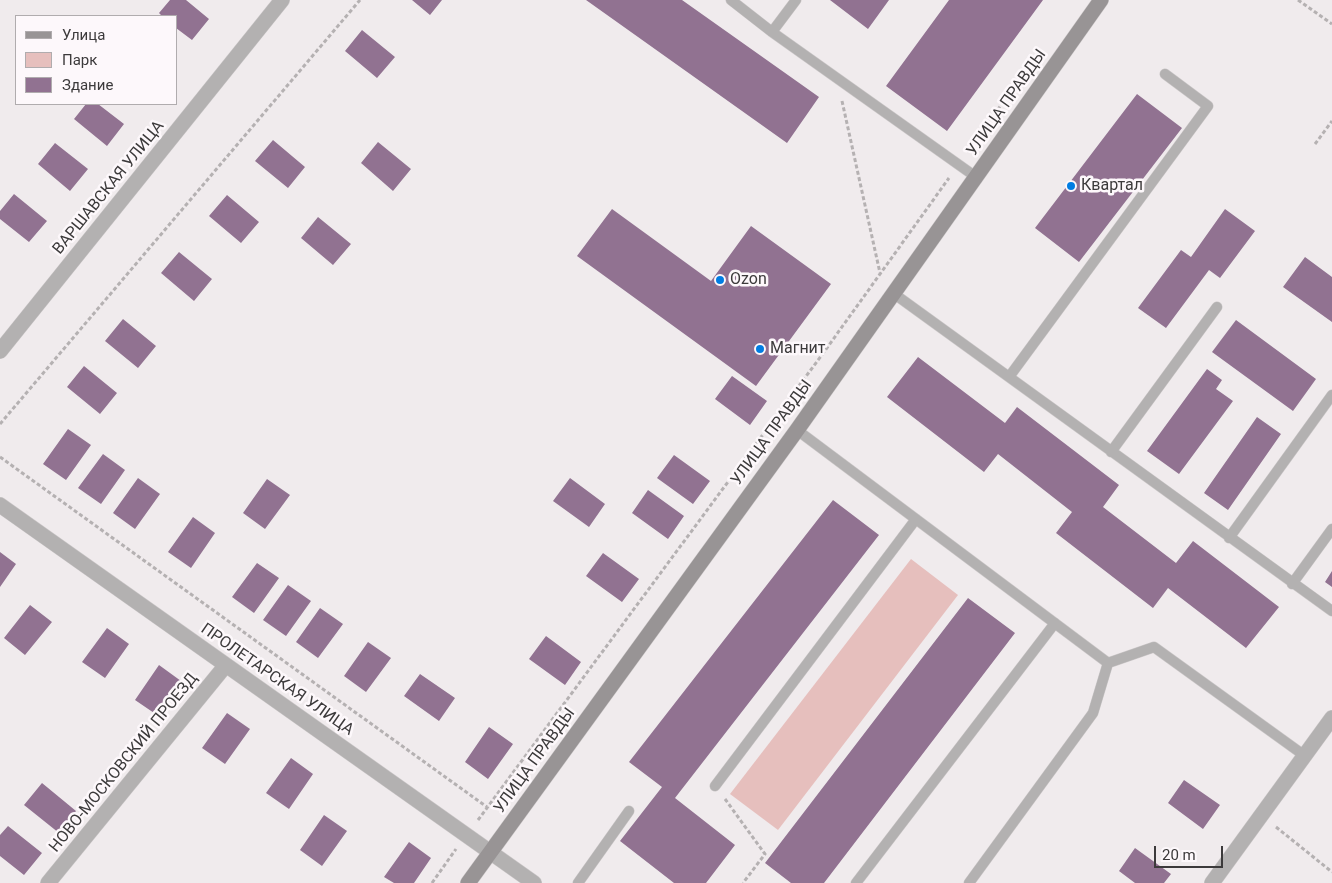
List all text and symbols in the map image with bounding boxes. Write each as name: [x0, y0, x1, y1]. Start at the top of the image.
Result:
legend: [15, 15, 178, 105]
text: Улица: [62, 26, 105, 44]
street label: УЛИЦА ПРАВДЫ: [963, 46, 1051, 160]
text: Парк: [62, 51, 97, 69]
text: Здание: [62, 76, 113, 94]
street label: ВАРШАВСКАЯ УЛИЦА: [49, 117, 169, 259]
place label: Квартал: [1081, 176, 1143, 196]
marker: Квартал: [1065, 180, 1077, 192]
place label: Ozon: [730, 270, 767, 290]
marker: Ozon: [714, 274, 726, 286]
place label: Магнит: [770, 339, 826, 359]
marker: Магнит: [754, 343, 766, 355]
street label: УЛИЦА ПРАВДЫ: [727, 377, 817, 489]
street label: ПРОЛЕТАРСКАЯ УЛИЦА: [197, 620, 357, 740]
street label: НОВО-МОСКОВСКИЙ ПРОЕЗД: [46, 670, 202, 856]
street label: УЛИЦА ПРАВДЫ: [490, 705, 580, 817]
scale bar: [1157, 836, 1226, 868]
text: 20 m: [1162, 846, 1196, 864]

